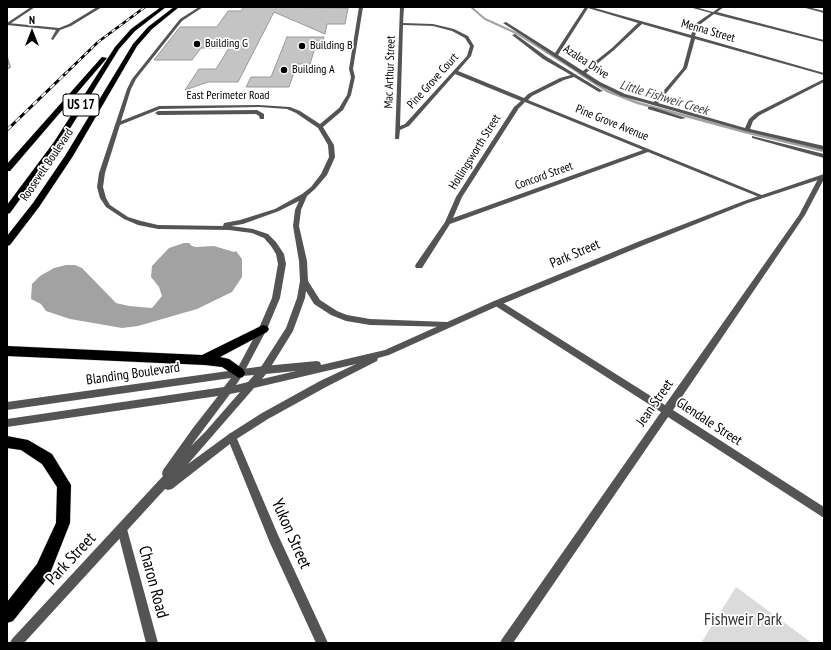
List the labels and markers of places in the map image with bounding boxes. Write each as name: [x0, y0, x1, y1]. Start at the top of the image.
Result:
place label: Building G: [205, 37, 248, 51]
marker: Building G: [192, 39, 202, 49]
place label: Building B: [310, 39, 353, 53]
marker: Building B: [297, 41, 307, 51]
place label: Building A: [292, 63, 335, 77]
marker: Building A: [279, 65, 289, 75]

